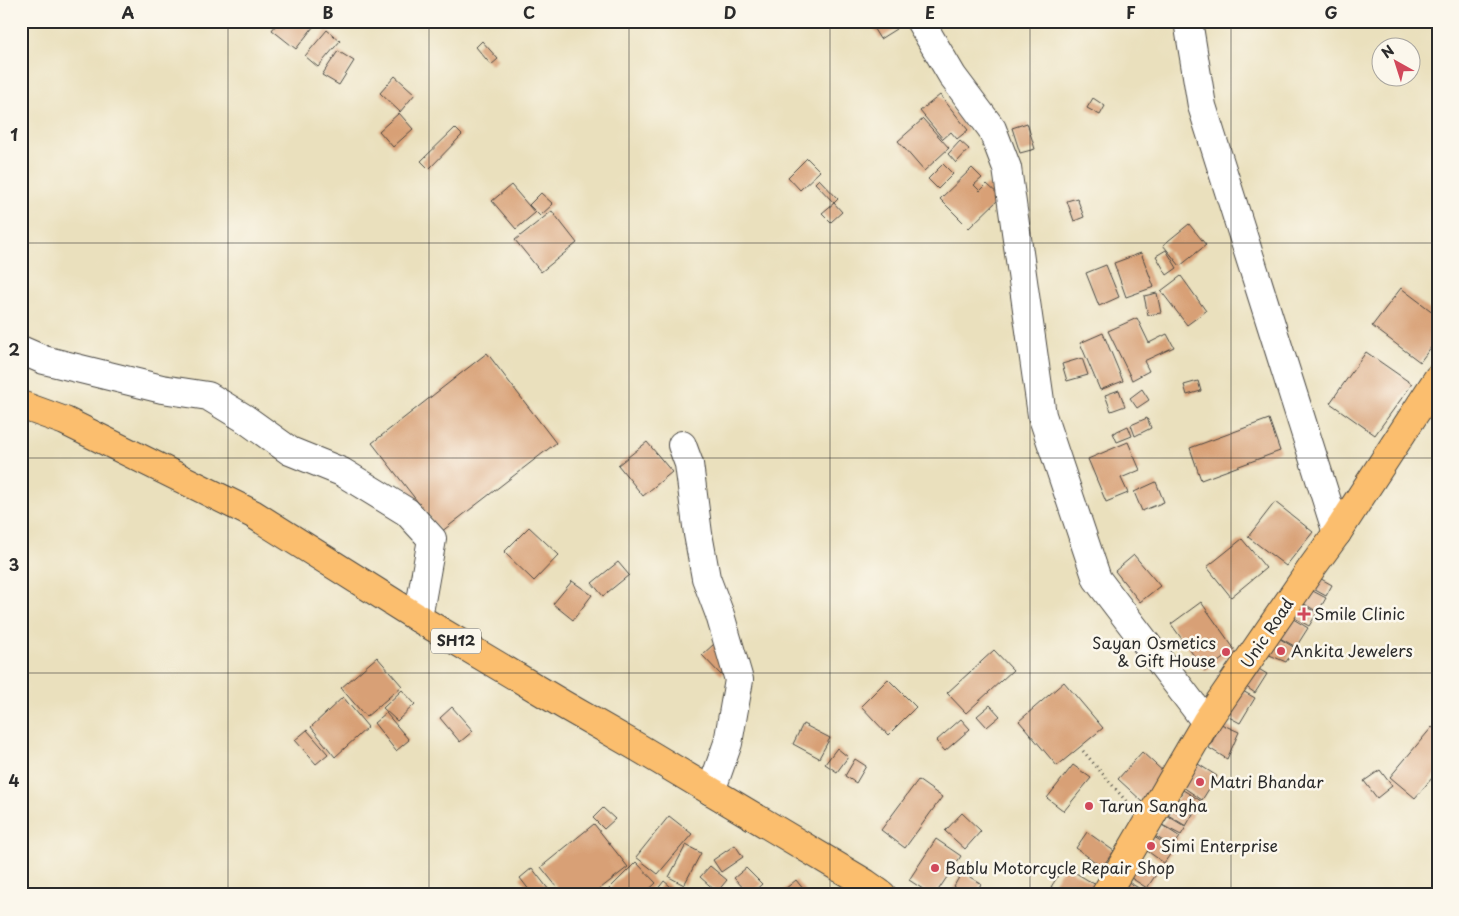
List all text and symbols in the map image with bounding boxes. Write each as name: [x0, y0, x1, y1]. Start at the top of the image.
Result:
text: A: [122, 0, 135, 24]
text: B: [323, 0, 334, 24]
text: C: [523, 0, 535, 24]
text: D: [724, 0, 736, 24]
text: E: [925, 0, 935, 24]
text: F: [1126, 0, 1136, 24]
text: G: [1324, 0, 1338, 24]
north arrow: [1372, 38, 1422, 88]
text: N: [1377, 40, 1398, 63]
text: 1: [10, 122, 18, 146]
text: 2: [8, 337, 20, 361]
text: 3: [9, 552, 19, 576]
street label: Unic Road: [1234, 593, 1298, 672]
place label: Smile Clinic: [1314, 601, 1405, 625]
marker: Smile Clinic: [1298, 608, 1310, 620]
road number: SH12: [431, 628, 481, 654]
place label: Sayan Osmetics & Gift House: [1092, 630, 1216, 672]
place label: Ankita Jewelers: [1291, 638, 1413, 662]
marker: Ankita Jewelers: [1275, 645, 1287, 657]
marker: Sayan Osmetics & Gift House: [1220, 646, 1232, 658]
text: 4: [9, 768, 20, 792]
place label: Matri Bhandar: [1210, 769, 1324, 793]
marker: Matri Bhandar: [1194, 776, 1206, 788]
place label: Tarun Sangha: [1099, 793, 1207, 817]
marker: Tarun Sangha: [1083, 800, 1095, 812]
place label: Simi Enterprise: [1161, 833, 1278, 857]
marker: Simi Enterprise: [1145, 840, 1157, 852]
place label: Bablu Motorcycle Repair Shop: [945, 855, 1175, 879]
marker: Bablu Motorcycle Repair Shop: [929, 862, 941, 874]

